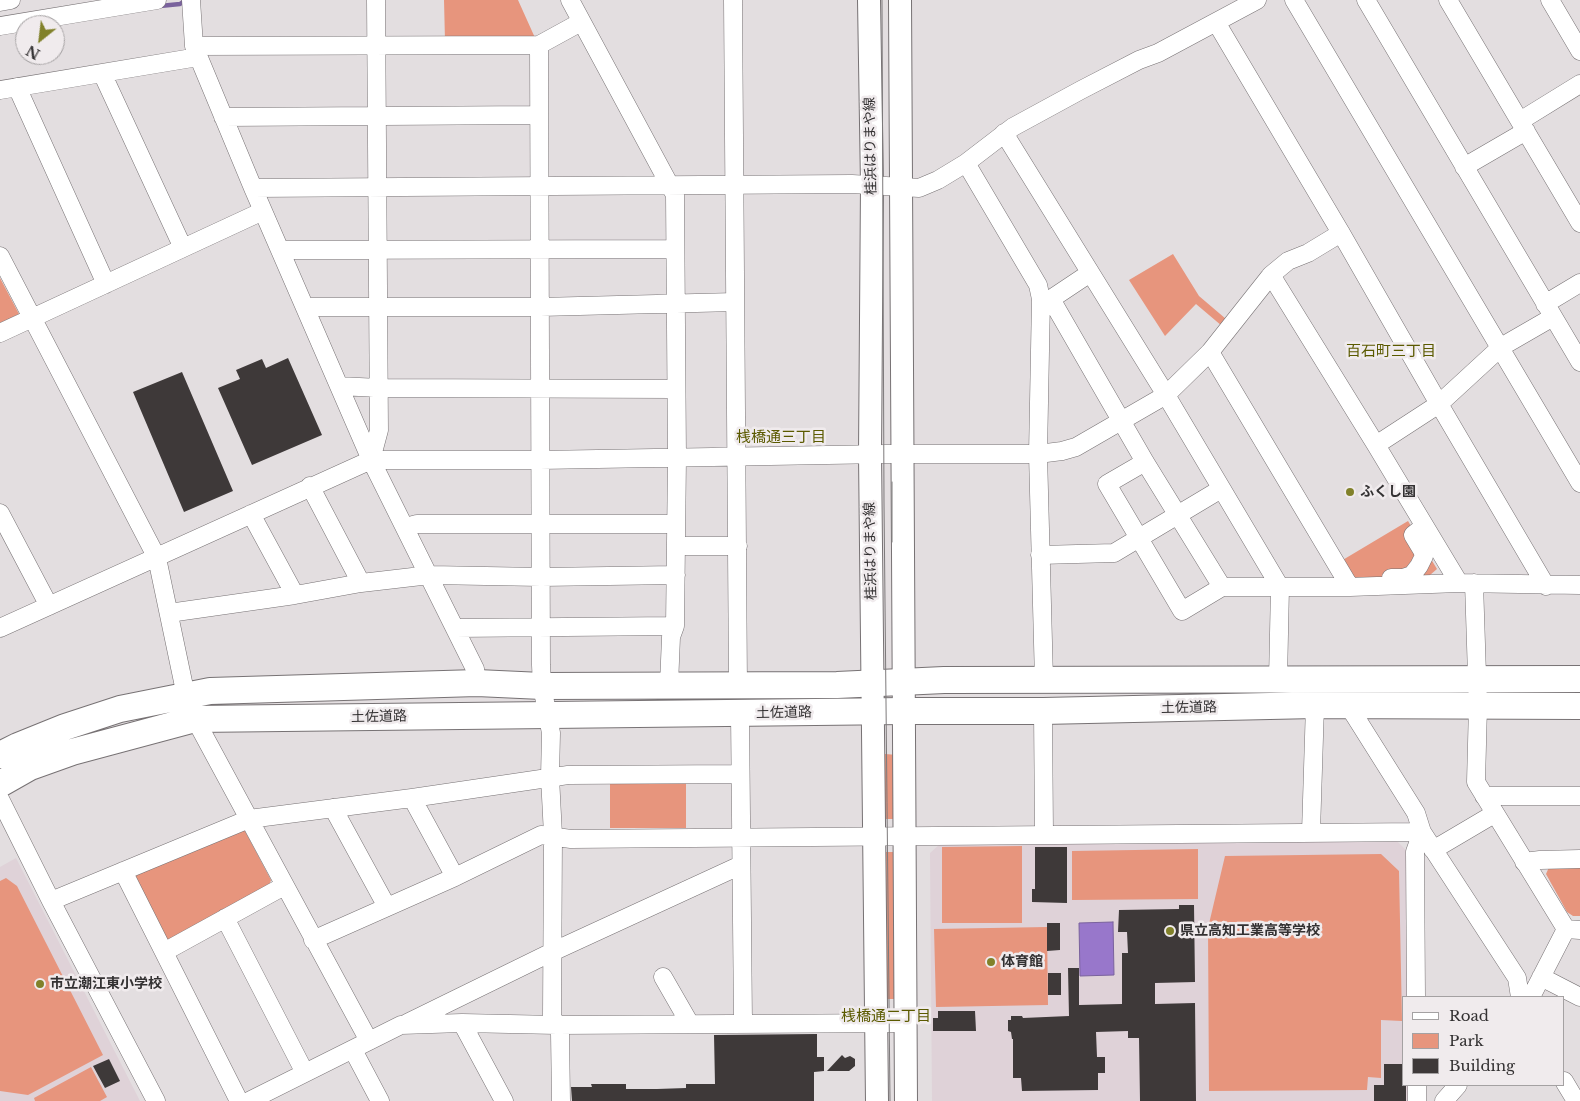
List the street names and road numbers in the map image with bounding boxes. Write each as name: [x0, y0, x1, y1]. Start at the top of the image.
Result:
street label: 桂浜はりまや線: [862, 97, 880, 195]
street label: 桂浜はりまや線: [862, 502, 880, 600]
street label: 土佐道路: [1161, 699, 1217, 717]
street label: 土佐道路: [756, 704, 812, 722]
street label: 土佐道路: [351, 708, 407, 726]

